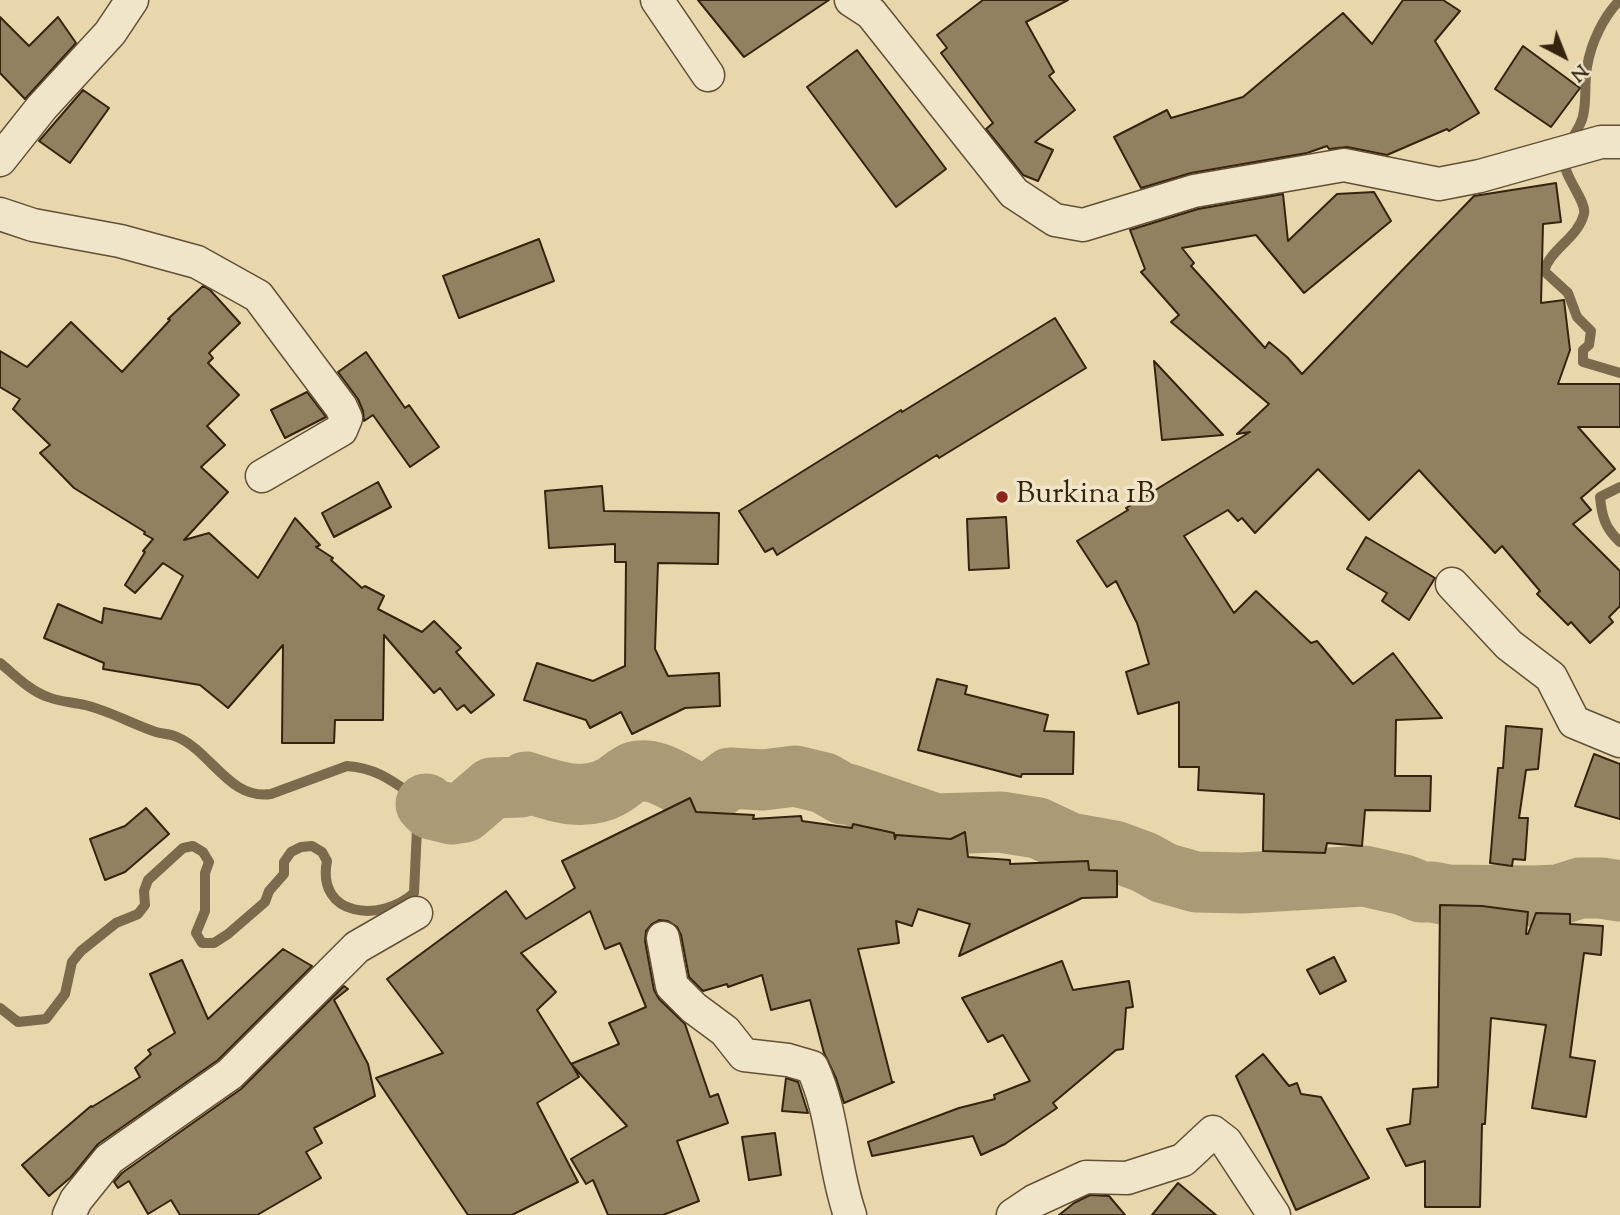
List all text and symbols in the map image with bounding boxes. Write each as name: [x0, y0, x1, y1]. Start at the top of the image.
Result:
north arrow: [1529, 21, 1599, 91]
text: N: [1564, 57, 1593, 87]
place label: Burkina 1B: [1016, 479, 1155, 515]
marker: Burkina 1B: [994, 489, 1010, 505]

